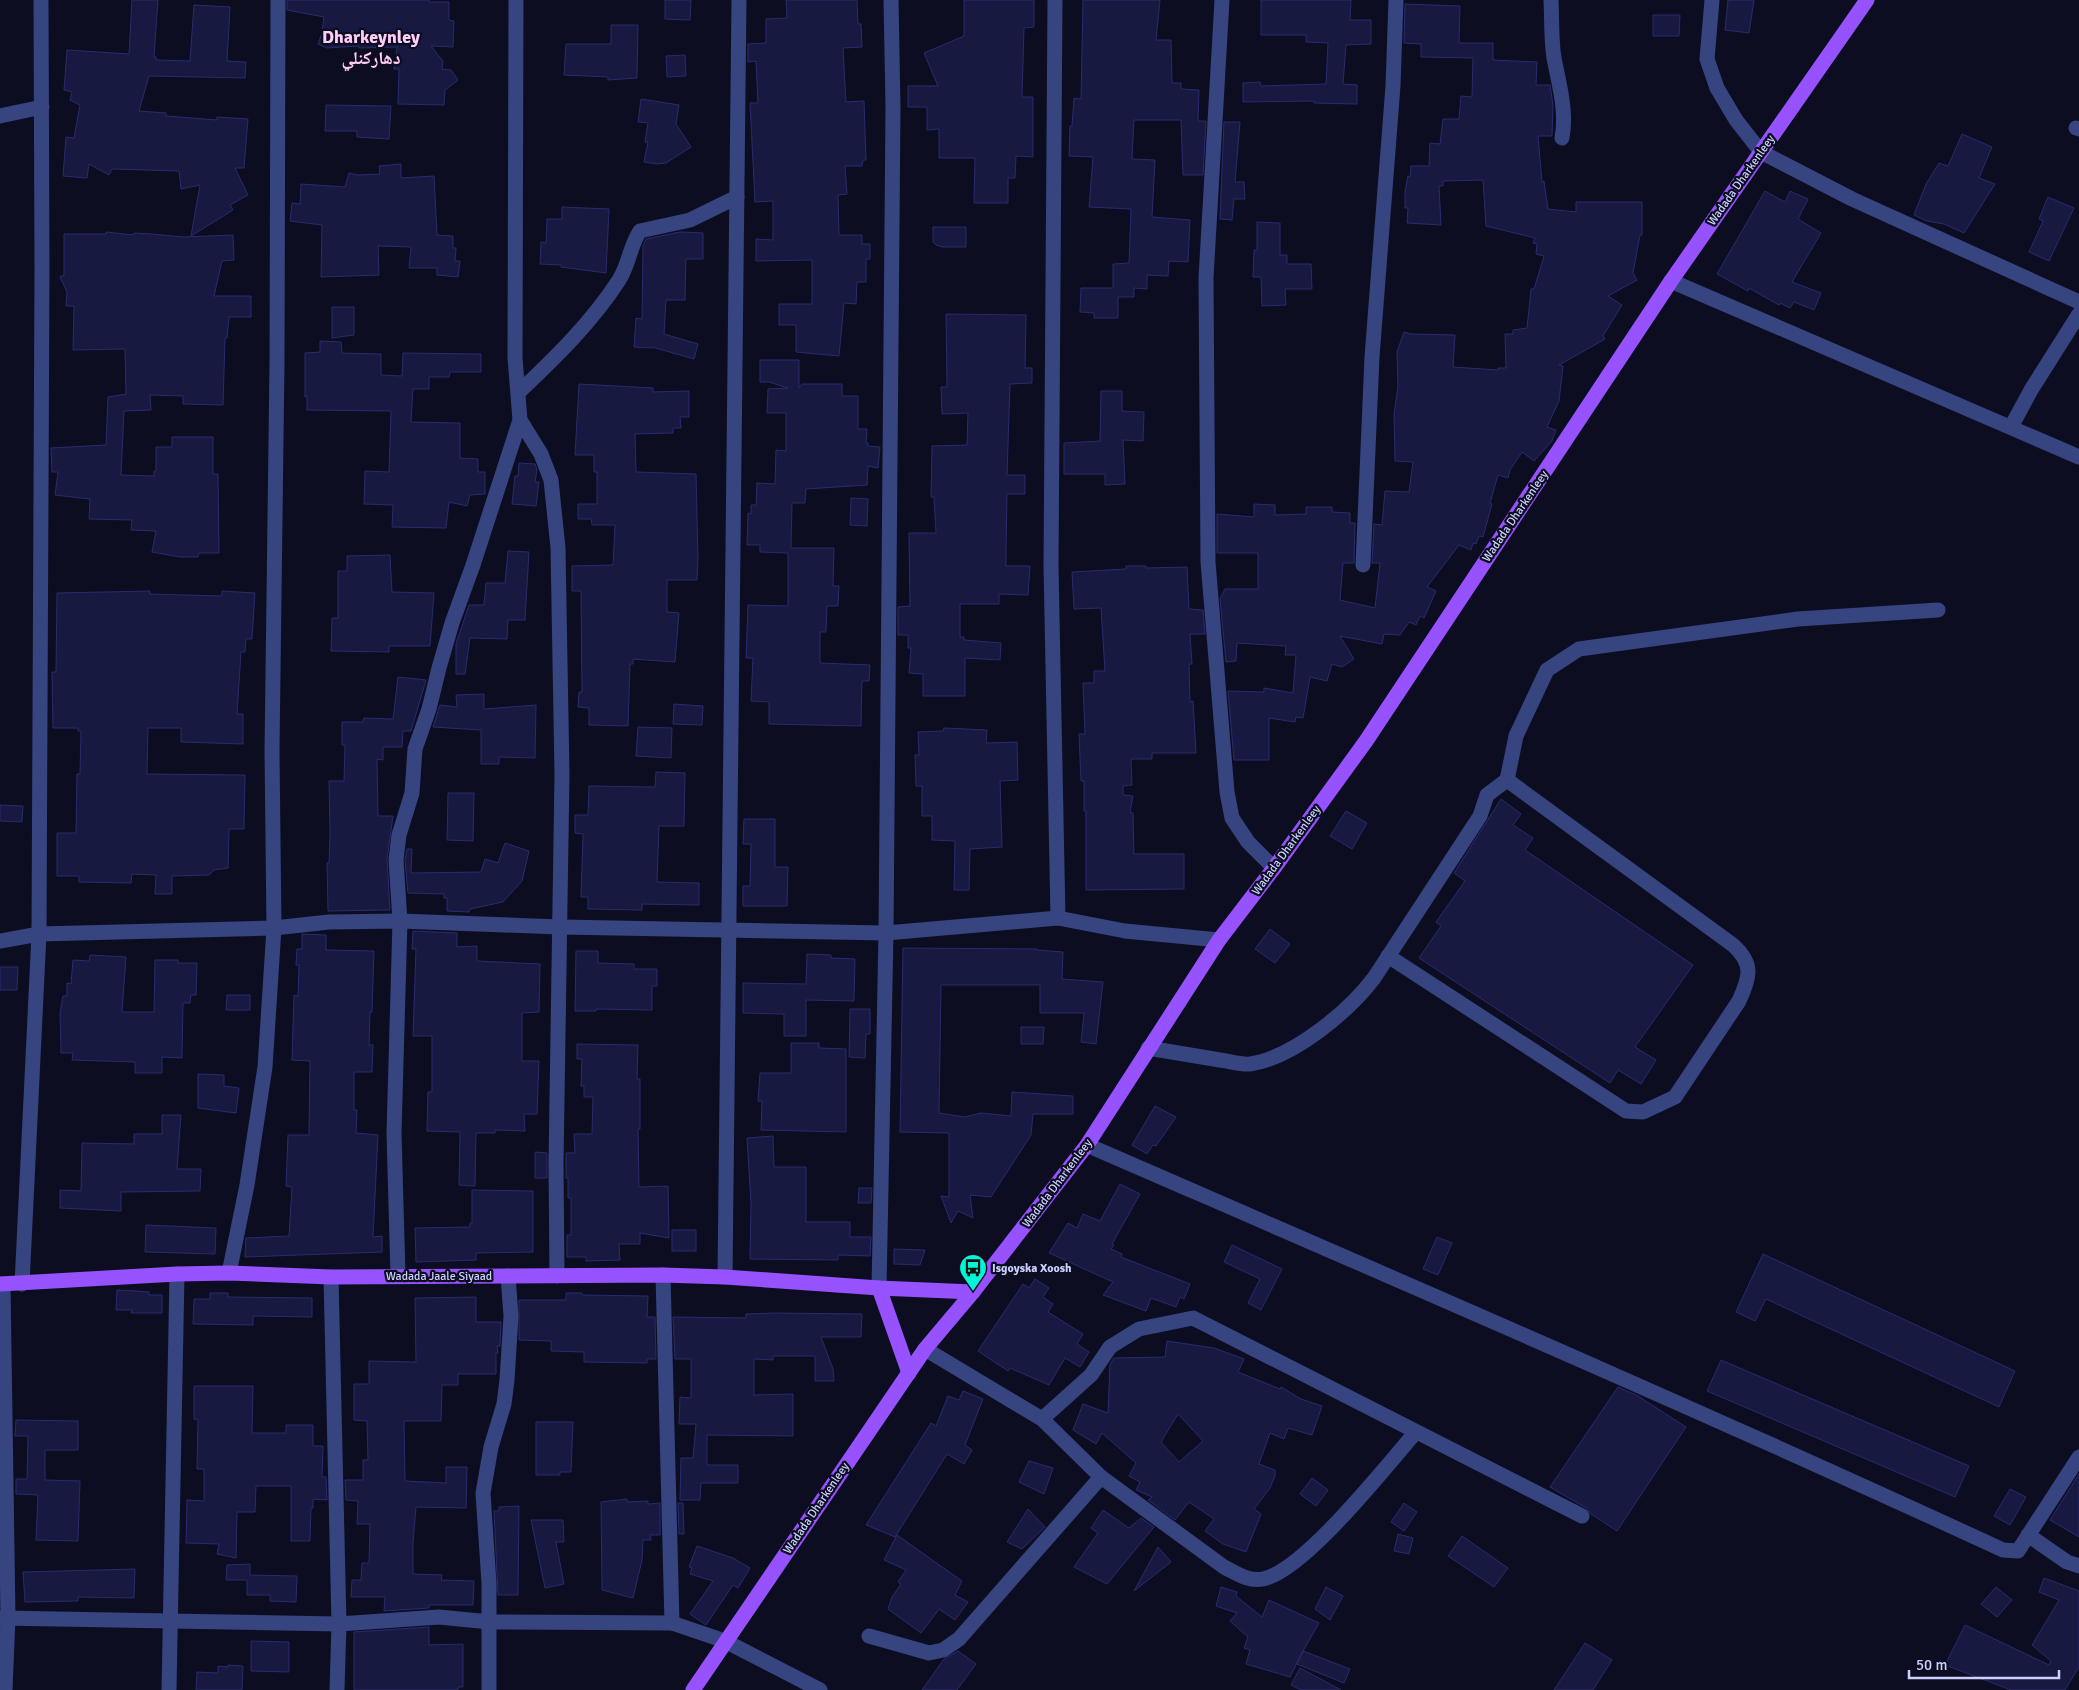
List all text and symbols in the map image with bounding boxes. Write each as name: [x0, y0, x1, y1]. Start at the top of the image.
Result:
district label: Dharkeynley دهاركنلي: [322, 26, 420, 72]
street label: Wadada Dharkenleey: [1704, 132, 1779, 229]
street label: Wadada Dharkenleey: [1479, 467, 1552, 565]
street label: Wadada Dharkenleey: [1249, 802, 1324, 898]
street label: Wadada Dharkenleey: [1019, 1136, 1096, 1231]
bus stop icon: Isgoyska Xoosh: [958, 1253, 988, 1292]
place label: Isgoyska Xoosh: [992, 1261, 1072, 1276]
street label: Wadada Jaale Siyaad: [386, 1269, 492, 1284]
street label: Wadada Dharkenleey: [780, 1459, 853, 1557]
scale bar: [1909, 1648, 2059, 1680]
text: 50 m: [1916, 1656, 1947, 1674]

